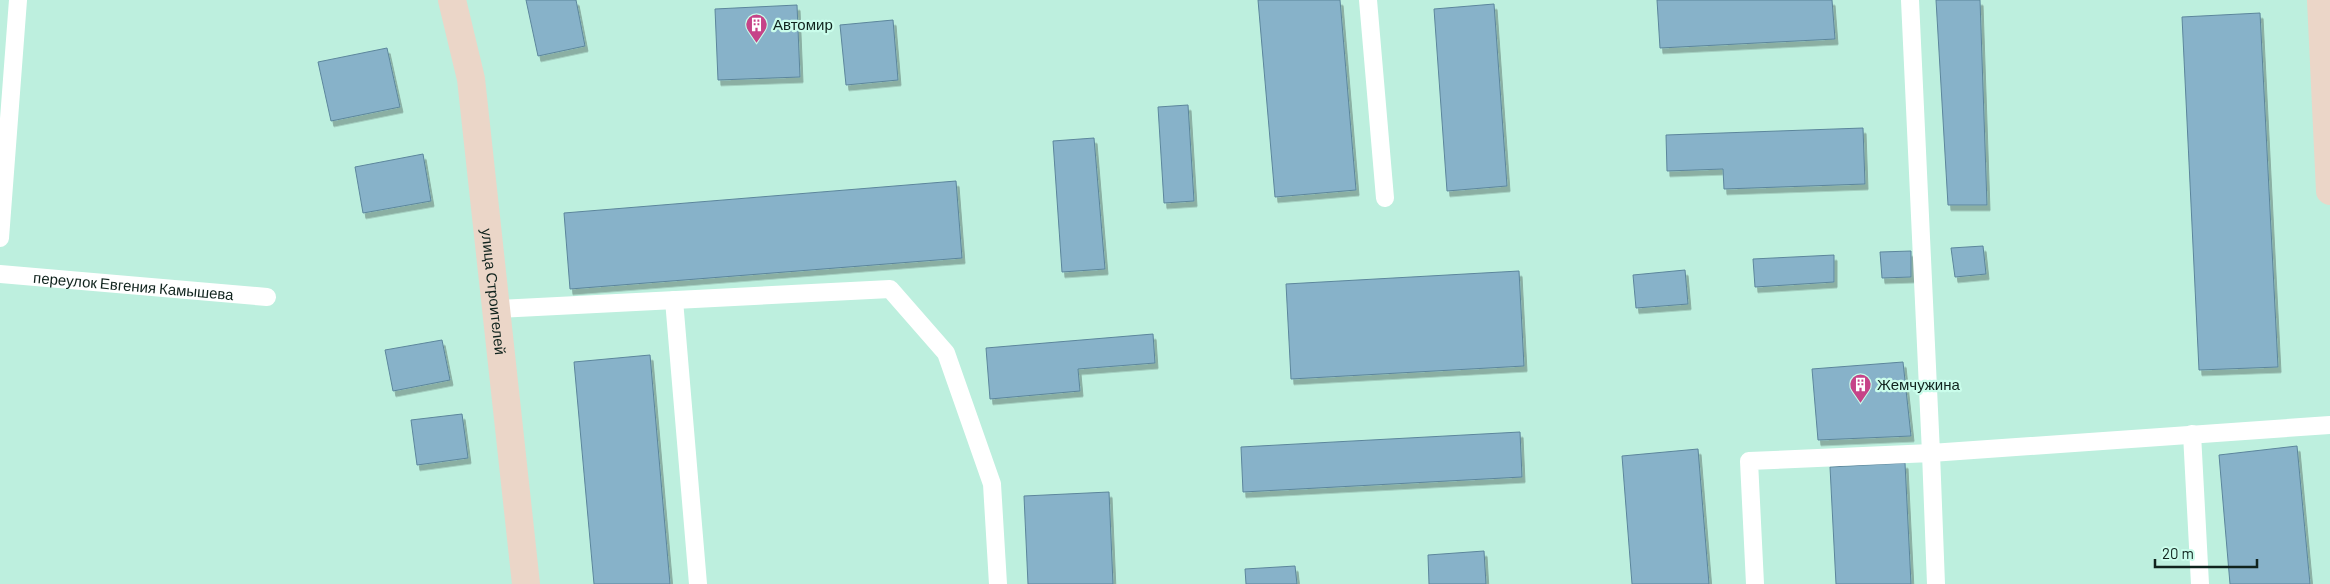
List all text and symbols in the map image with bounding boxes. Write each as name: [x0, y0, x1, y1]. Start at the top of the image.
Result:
building icon: Автомир: [745, 12, 769, 43]
place label: Автомир: [773, 15, 833, 33]
street label: улица Строителей: [478, 227, 510, 356]
street label: переулок Евгения Камышева: [33, 268, 235, 303]
building icon: Жемчужина: [1849, 372, 1873, 403]
place label: Жемчужина: [1877, 375, 1961, 393]
scale bar: [2155, 536, 2258, 568]
text: 20 m: [2162, 544, 2194, 562]

